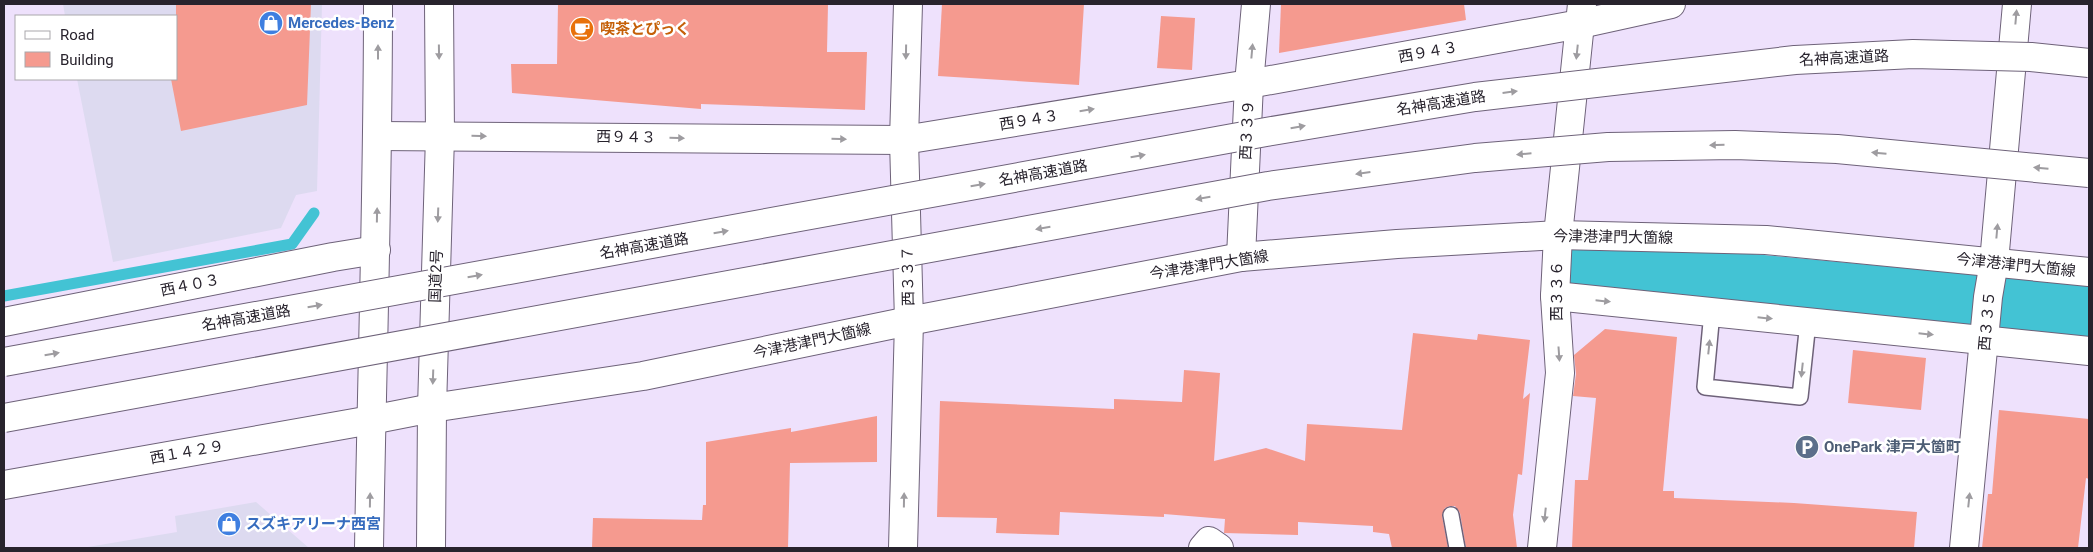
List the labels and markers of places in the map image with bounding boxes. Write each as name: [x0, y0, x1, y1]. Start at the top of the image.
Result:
shop icon: Mercedes-Benz: [258, 10, 284, 36]
place label: Mercedes-Benz: [288, 14, 395, 32]
cafe icon: 喫茶とぴっく: [569, 16, 595, 42]
place label: 喫茶とぴっく: [600, 20, 690, 38]
parking icon: OnePark 津戸大箇町: [1794, 434, 1820, 460]
place label: OnePark 津戸大箇町: [1824, 438, 1961, 456]
shop icon: スズキアリーナ西宮: [216, 511, 242, 537]
place label: スズキアリーナ西宮: [246, 515, 381, 533]

